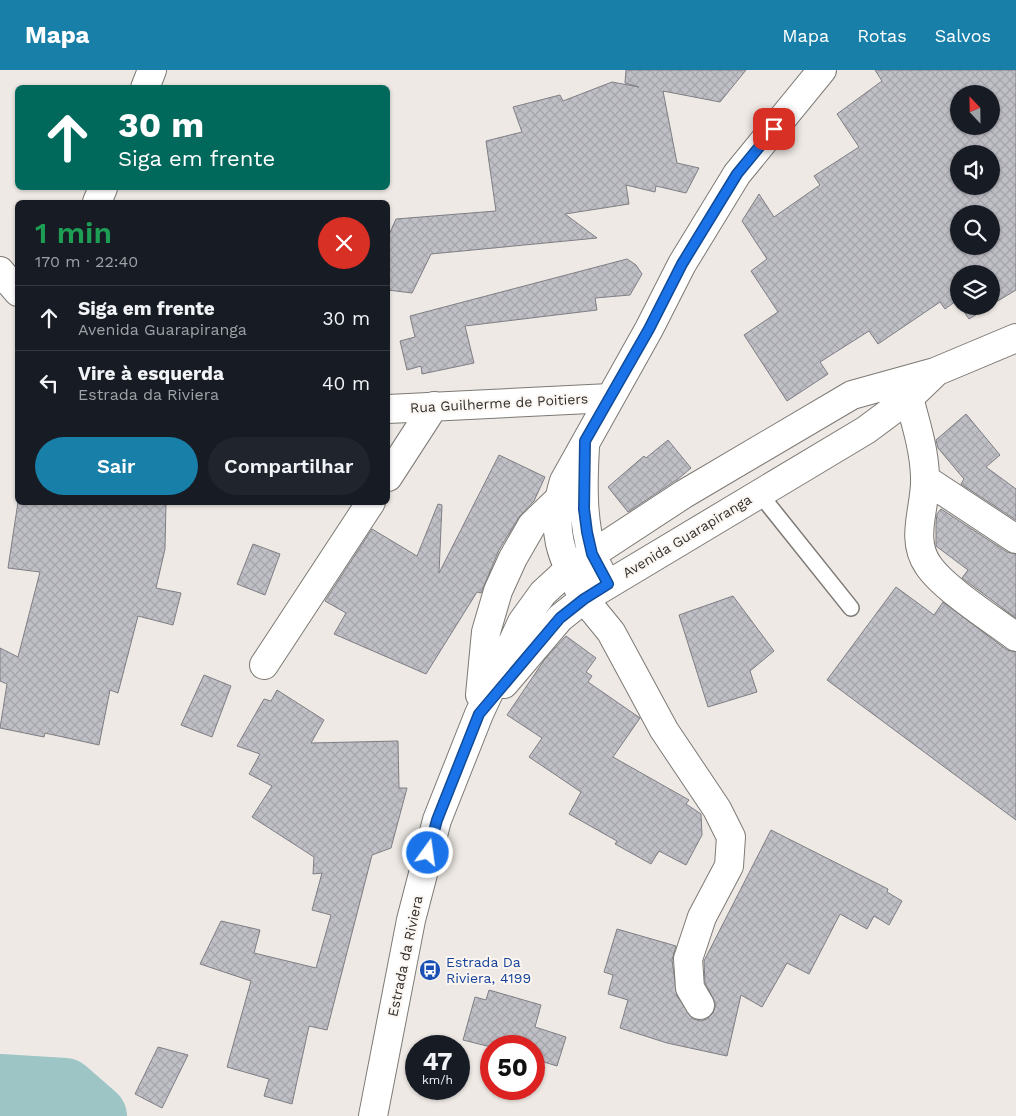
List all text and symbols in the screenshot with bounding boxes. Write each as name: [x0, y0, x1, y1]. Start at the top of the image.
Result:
text: Mapa: [25, 21, 90, 49]
text: Mapa: [782, 25, 829, 46]
text: Rotas: [857, 25, 907, 46]
text: Salvos: [935, 25, 991, 46]
north arrow: [950, 85, 1000, 135]
map controls: [950, 85, 1000, 315]
text: 30 m: [118, 104, 204, 146]
icon: ahead: [35, 105, 100, 170]
pin: [753, 108, 795, 150]
icon: arrive: [760, 115, 788, 143]
button: sound: [950, 145, 1000, 195]
text: Siga em frente: [118, 146, 275, 171]
button: search: [950, 205, 1000, 255]
text: 1 min: [35, 215, 112, 250]
button: close: [318, 217, 370, 269]
text: 170 m · 22:40: [35, 252, 138, 271]
button: layers: [950, 265, 1000, 315]
text: Siga em frente: [78, 297, 215, 320]
icon: ahead: [35, 304, 63, 332]
text: 30 m: [323, 307, 370, 330]
text: Avenida Guarapiranga: [78, 320, 247, 339]
text: Vire à esquerda: [78, 362, 224, 385]
icon: left: [35, 369, 63, 397]
text: 40 m: [322, 372, 370, 395]
text: Estrada da Riviera: [78, 385, 219, 404]
street label: Rua Guilherme de Poitiers: [410, 390, 588, 416]
button: Sair: [35, 437, 198, 495]
button: Compartilhar: [208, 437, 370, 495]
street label: Avenida Guarapiranga: [620, 491, 755, 581]
position arrow: [401, 826, 453, 878]
street label: Estrada da Riviera: [384, 894, 426, 1018]
place label: Estrada Da Riviera, 4199: [446, 954, 531, 986]
bus stop icon: Estrada Da Riviera, 4199: [418, 958, 442, 982]
speed limit sign: 50: [480, 1035, 545, 1100]
text: 47: [422, 1047, 453, 1076]
text: km/h: [422, 1073, 453, 1087]

